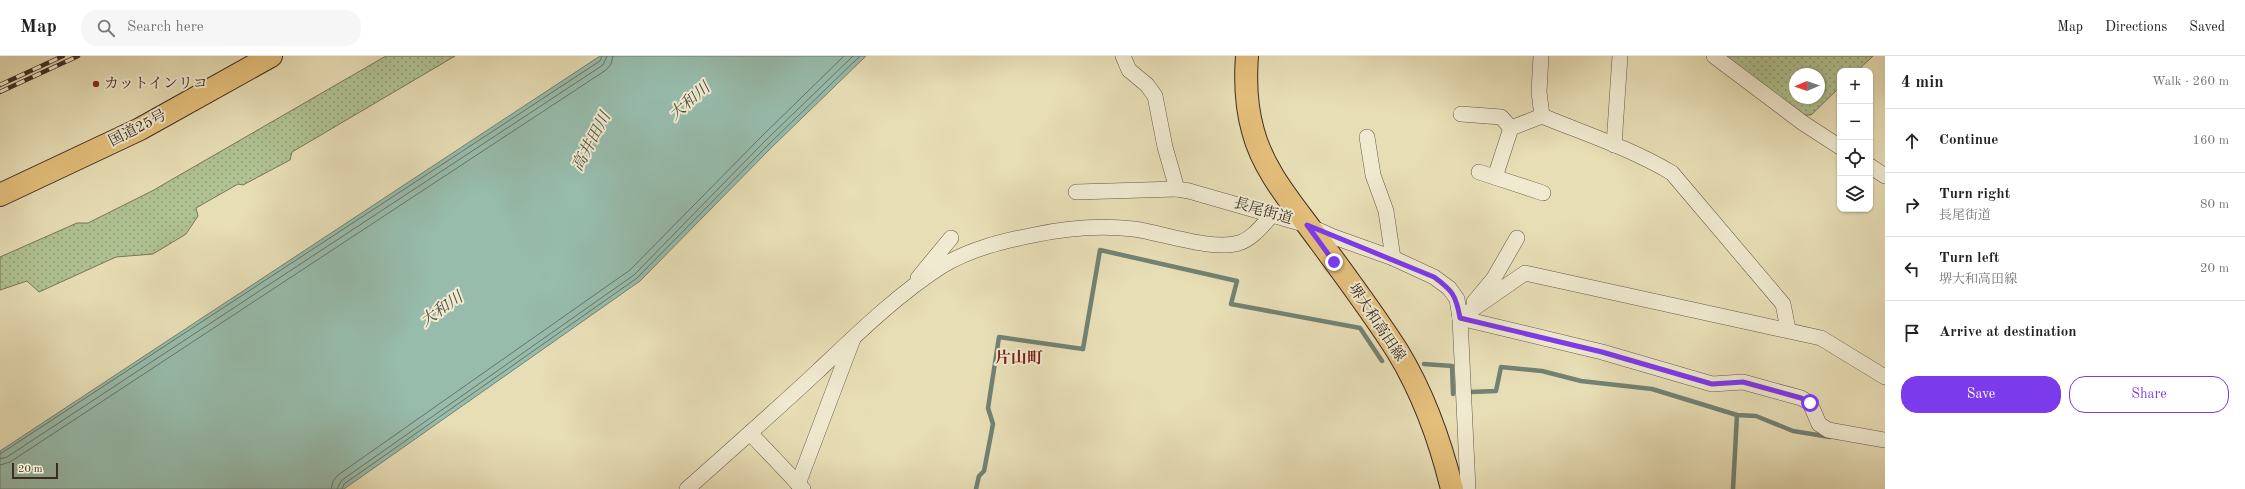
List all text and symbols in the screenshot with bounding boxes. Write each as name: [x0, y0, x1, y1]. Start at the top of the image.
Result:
search box: [81, 10, 361, 46]
icon: search: [95, 17, 117, 39]
text: Map: [20, 18, 57, 37]
text: Search here: [127, 20, 204, 35]
text: Map: [2057, 20, 2083, 34]
text: Directions: [2105, 20, 2167, 34]
text: Saved: [2189, 20, 2225, 34]
north arrow: [1789, 68, 1825, 104]
map controls: [1837, 68, 1873, 212]
button: +: [1837, 68, 1873, 104]
text: 4 min: [1901, 74, 1944, 91]
text: Walk · 260 m: [2152, 75, 2229, 88]
place label: カットインリコ: [104, 76, 208, 92]
water label: 大和川: [665, 77, 715, 124]
marker: カットインリコ: [91, 79, 101, 89]
button: −: [1837, 104, 1873, 140]
street label: 国道25号: [106, 106, 169, 150]
water label: 高井田川: [568, 107, 615, 174]
icon: ahead: [1901, 130, 1923, 152]
text: Continue: [1939, 133, 1998, 148]
text: 160 m: [2192, 134, 2229, 147]
button: locate: [1837, 140, 1873, 176]
button: layers: [1837, 176, 1873, 212]
text: Turn right: [1939, 187, 2010, 202]
icon: right: [1901, 194, 1923, 216]
street label: 長尾街道: [1232, 195, 1294, 227]
text: 80 m: [2200, 198, 2229, 211]
text: 長尾街道: [1939, 209, 1991, 222]
text: Turn left: [1939, 251, 1999, 266]
route end: [1325, 253, 1343, 271]
icon: left: [1901, 258, 1923, 280]
text: 20 m: [2200, 262, 2229, 275]
text: 堺大和高田線: [1939, 273, 2017, 286]
street label: 堺大和高田線: [1345, 280, 1409, 365]
water label: 大和川: [417, 287, 468, 330]
icon: arrive: [1901, 322, 1923, 344]
text: Arrive at destination: [1939, 325, 2077, 340]
district label: 片山町: [995, 349, 1043, 367]
button: Save: [1901, 376, 2061, 413]
button: Share: [2069, 376, 2229, 413]
route start: [1801, 394, 1819, 412]
scale bar: [12, 461, 58, 480]
text: 20 m: [18, 464, 43, 475]

